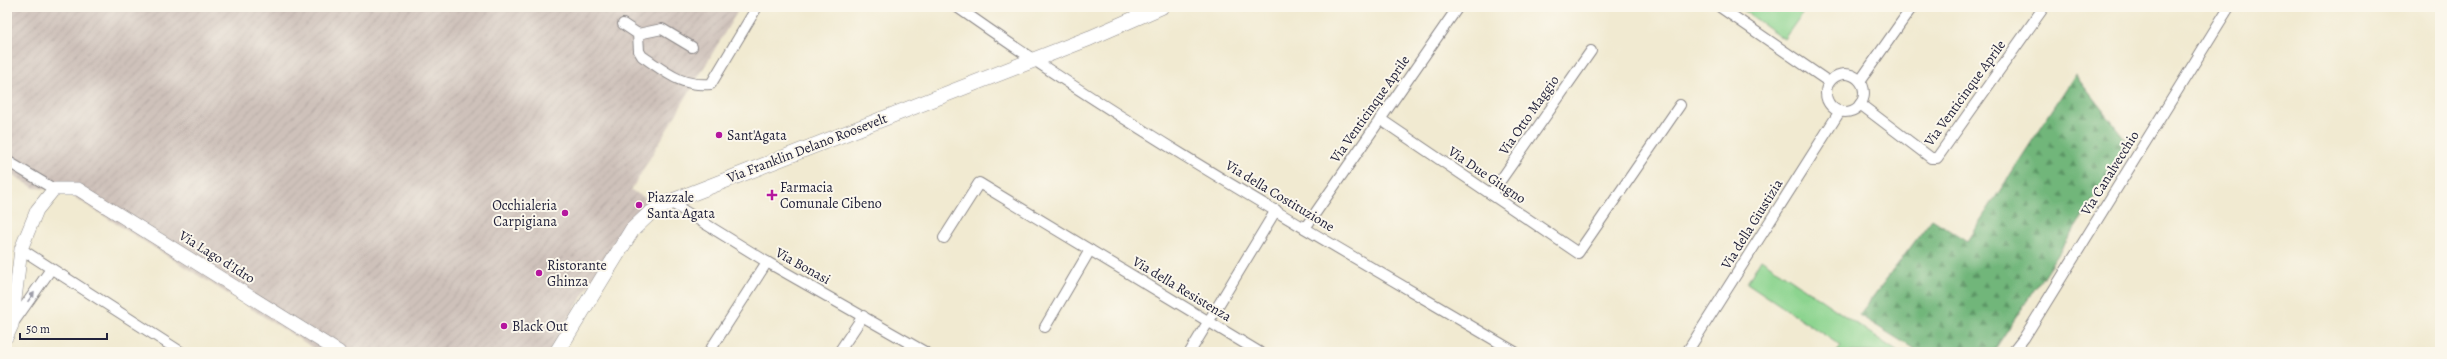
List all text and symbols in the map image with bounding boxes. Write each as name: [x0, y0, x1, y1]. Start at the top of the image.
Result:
street label: Via Venticinque Aprile: [1919, 36, 2010, 151]
street label: Via Venticinque Aprile: [1325, 52, 1414, 167]
street label: Via Otto Maggio: [1494, 71, 1563, 159]
street label: Via Franklin Delano Roosevelt: [723, 109, 890, 188]
place label: Sant'Agata: [727, 126, 787, 145]
street label: Via Canalvecchio: [2076, 127, 2144, 220]
marker: Sant'Agata: [714, 130, 724, 140]
street label: Via Due Giugno: [1444, 141, 1530, 208]
street label: Via della Costituzione: [1221, 155, 1338, 236]
street label: Via della Giustizia: [1716, 175, 1788, 273]
place label: Farmacia Comunale Cibeno: [780, 178, 882, 213]
place label: Piazzale Santa Agata: [647, 188, 715, 223]
marker: Farmacia Comunale Cibeno: [767, 190, 777, 200]
place label: Occhialeria Carpigiana: [492, 196, 557, 231]
marker: Piazzale Santa Agata: [634, 200, 644, 210]
marker: Occhialeria Carpigiana: [560, 208, 570, 218]
street label: Via Lago d'Idro: [175, 226, 259, 288]
street label: Via Bonasi: [771, 243, 834, 289]
street label: Via della Resistenza: [1128, 251, 1235, 326]
place label: Ristorante Ghinza: [547, 256, 607, 291]
marker: Ristorante Ghinza: [534, 268, 544, 278]
one-way arrow: [27, 292, 35, 302]
scale bar: [20, 315, 107, 341]
place label: Black Out: [512, 317, 568, 336]
text: 50 m: [26, 321, 50, 337]
marker: Black Out: [499, 321, 509, 331]

